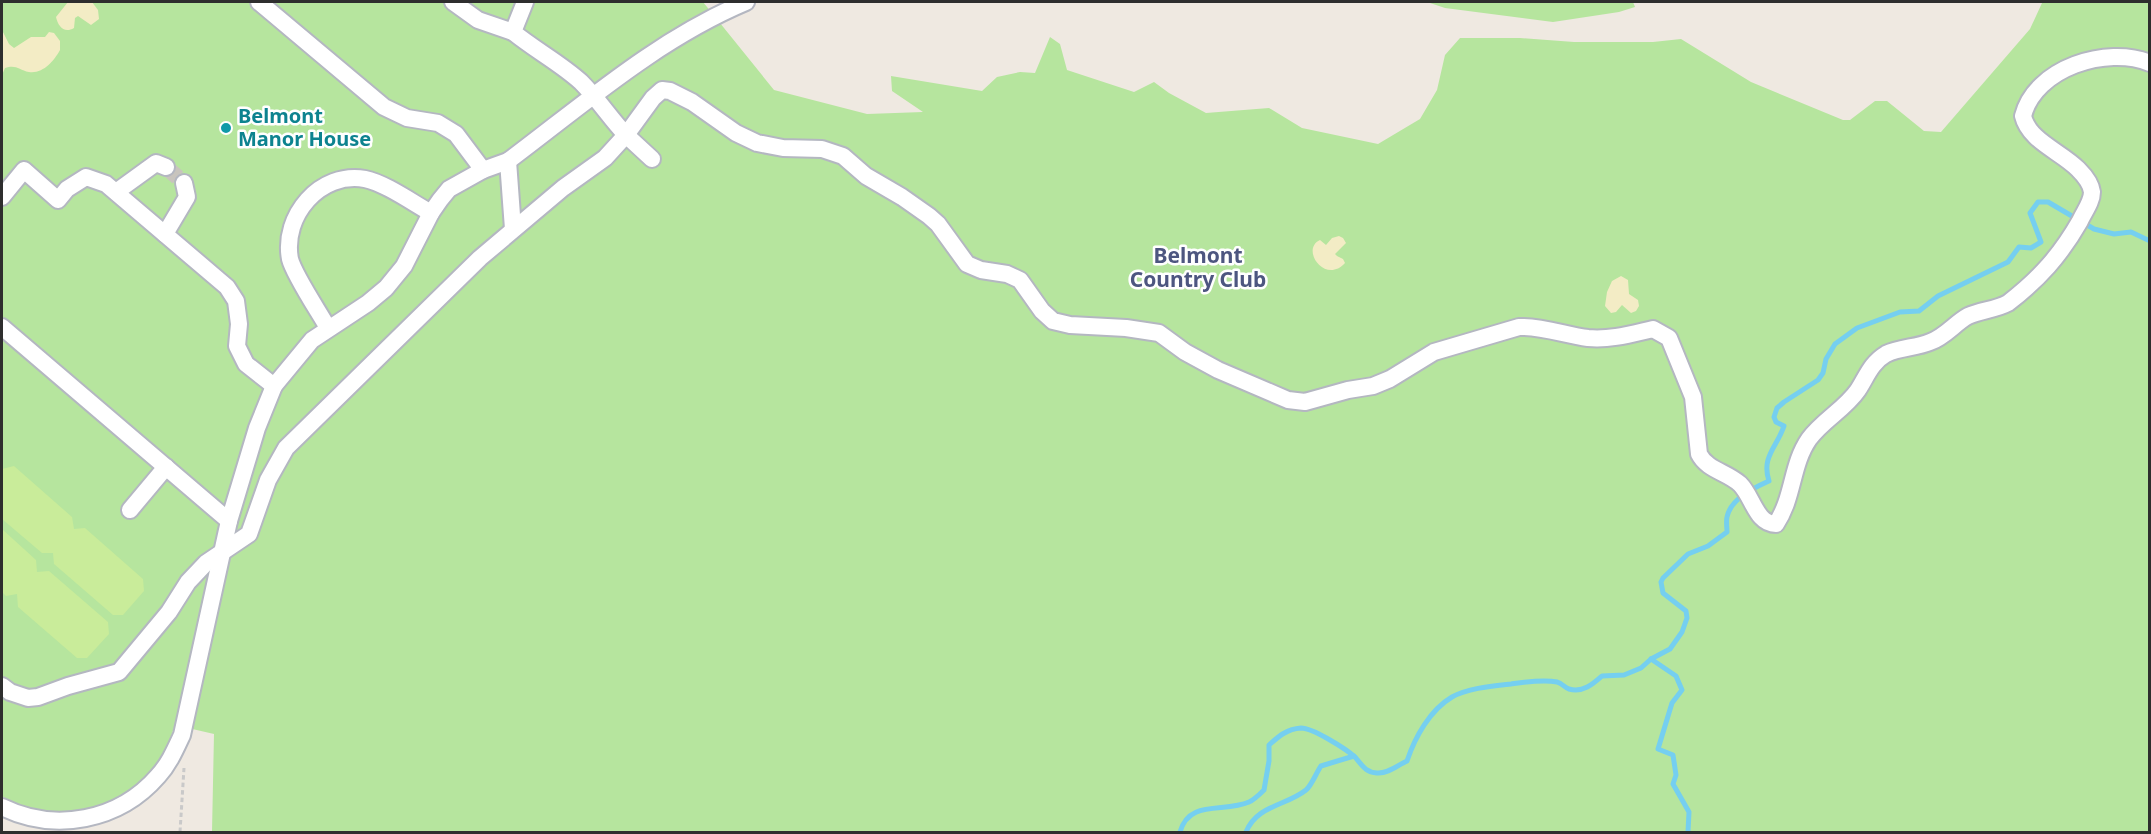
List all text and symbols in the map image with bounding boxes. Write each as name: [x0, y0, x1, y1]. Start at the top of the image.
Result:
place label: Belmont Manor House: [238, 102, 371, 152]
marker: Belmont Manor House: [219, 121, 233, 135]
district label: Belmont Country Club: [1130, 241, 1266, 293]

